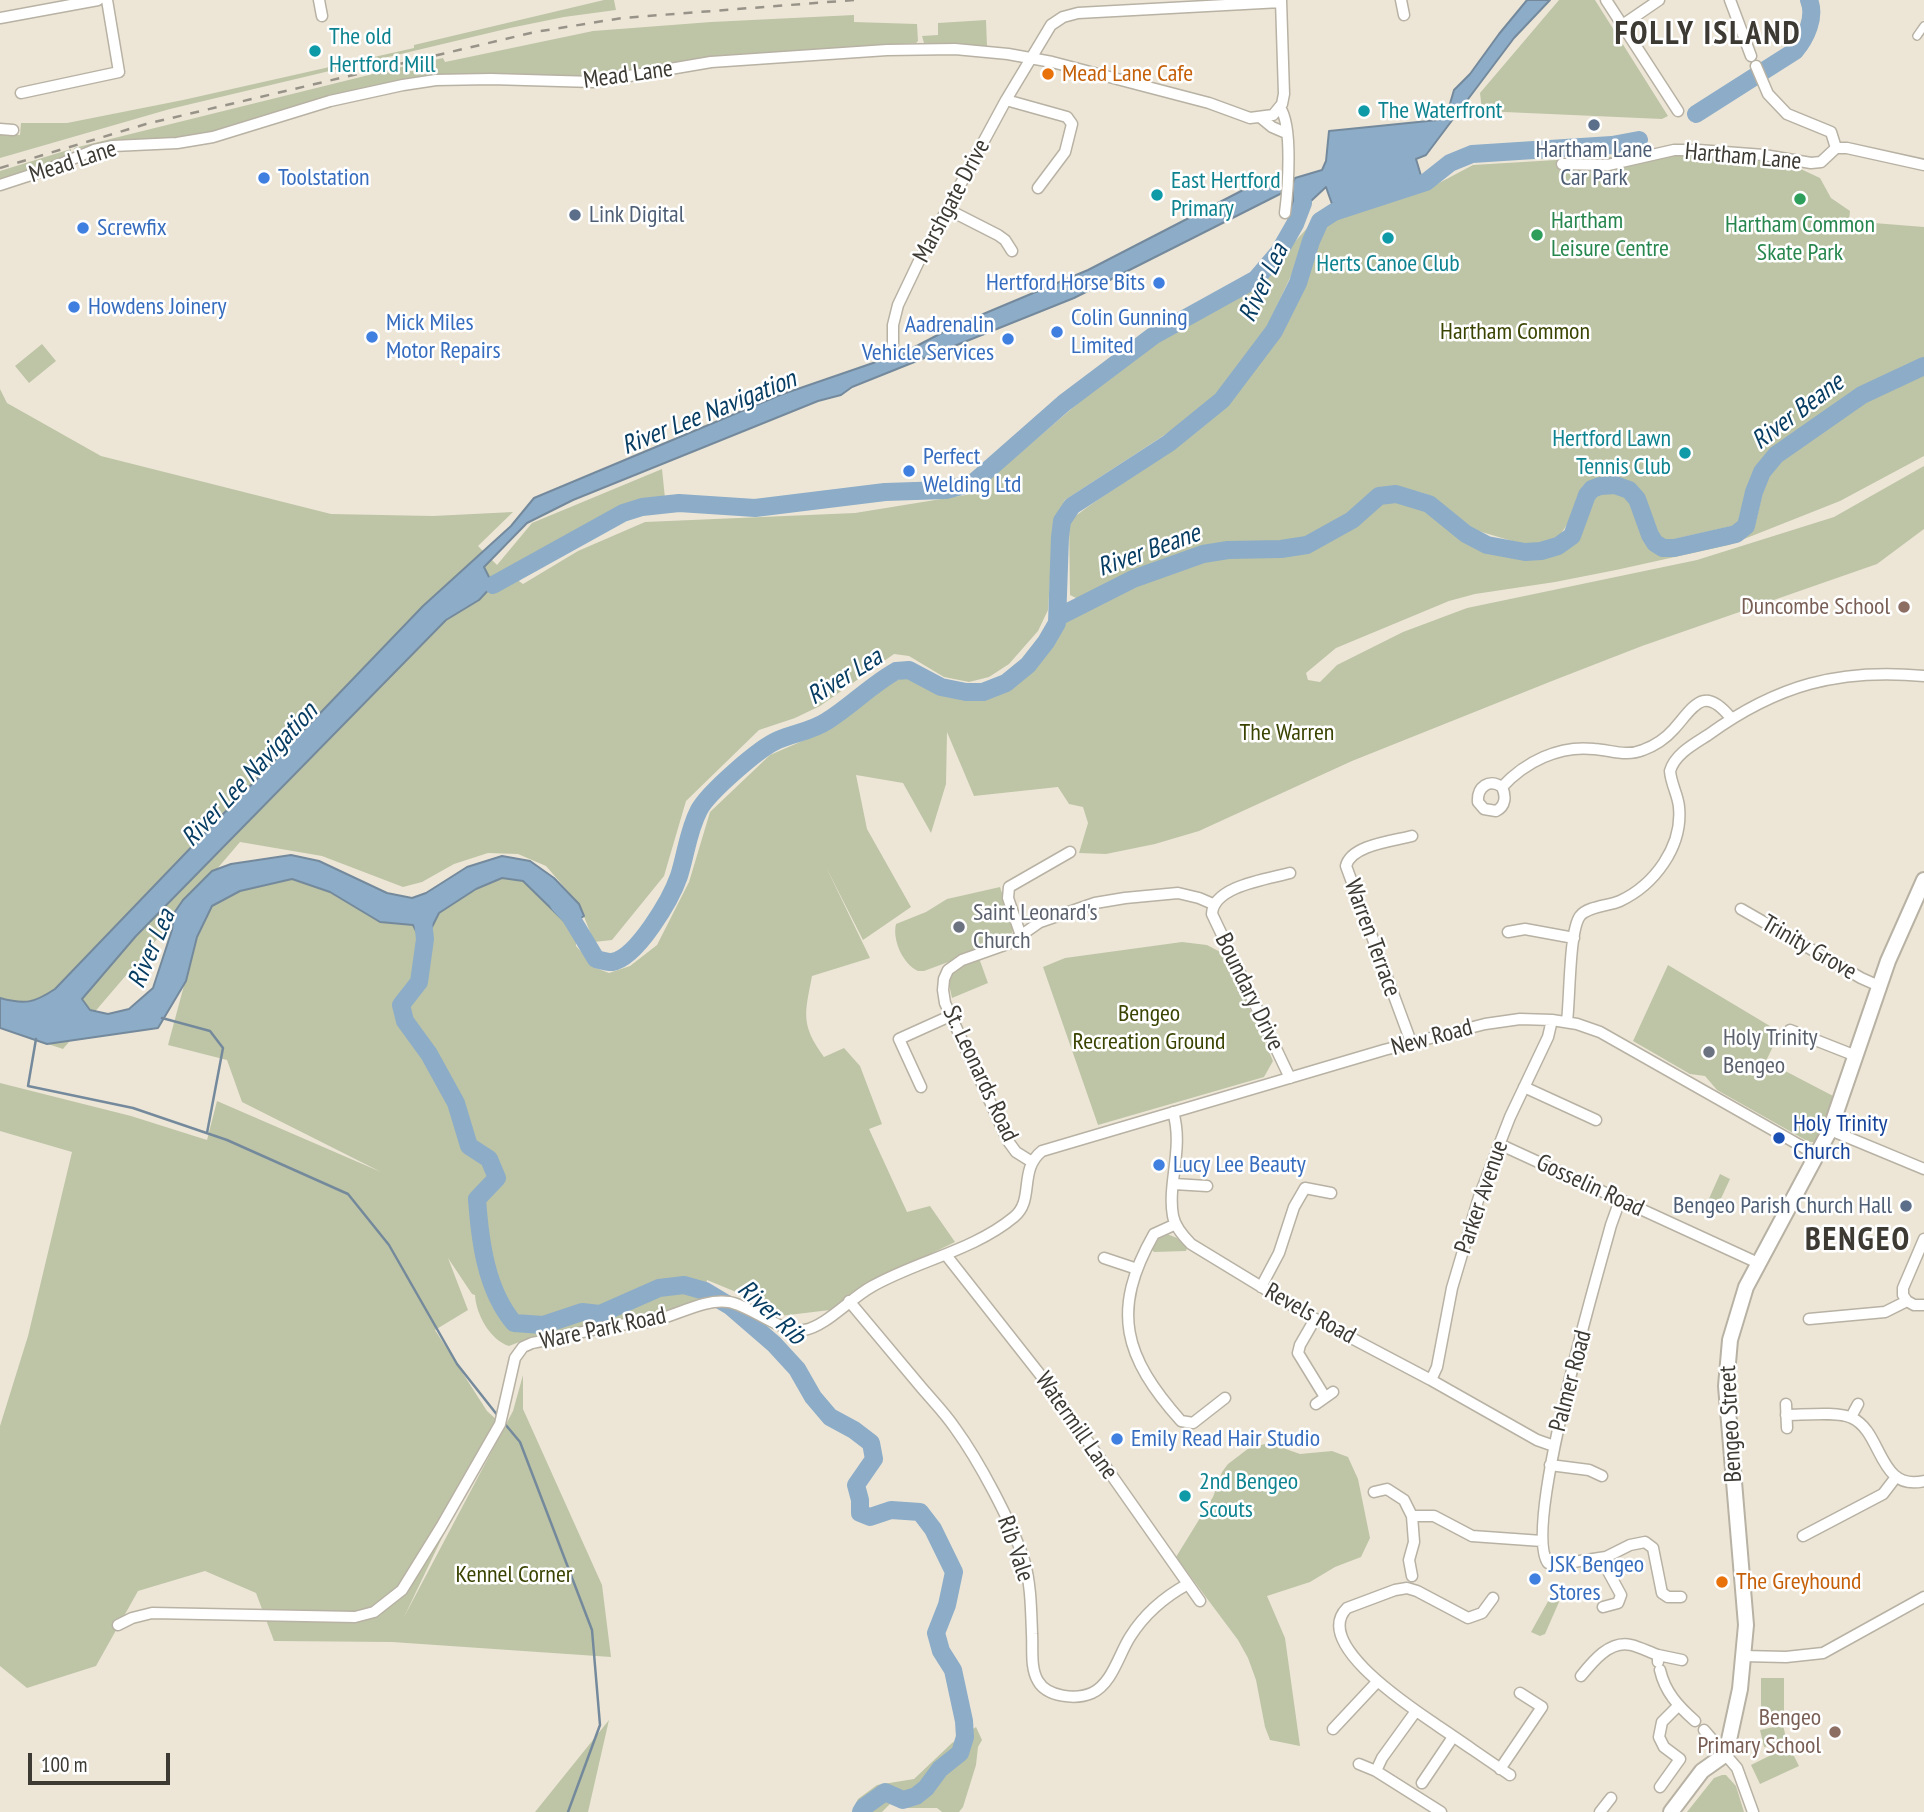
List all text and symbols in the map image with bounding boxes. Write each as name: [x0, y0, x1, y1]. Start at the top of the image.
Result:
district label: FOLLY ISLAND: [1616, 16, 1800, 54]
place label: The old Hertford Mill: [329, 23, 436, 79]
marker: The old Hertford Mill: [307, 43, 323, 59]
street label: Mead Lane: [581, 54, 675, 96]
place label: Mead Lane Cafe: [1062, 60, 1193, 88]
marker: Mead Lane Cafe: [1040, 66, 1056, 82]
place label: The Waterfront: [1378, 97, 1502, 125]
marker: The Waterfront: [1356, 103, 1372, 119]
marker: Hartham Lane Car Park: [1586, 117, 1602, 133]
street label: Mead Lane: [26, 134, 120, 190]
street label: Marshgate Drive: [908, 135, 996, 267]
place label: Hartham Lane Car Park: [1536, 136, 1652, 192]
street label: Hartham Lane: [1684, 138, 1802, 176]
place label: Toolstation: [278, 164, 370, 192]
place label: East Hertford Primary: [1171, 167, 1281, 223]
marker: Toolstation: [256, 170, 272, 186]
marker: East Hertford Primary: [1149, 187, 1165, 203]
marker: Hartham Common Skate Park: [1792, 191, 1808, 207]
place label: Link Digital: [589, 201, 684, 229]
marker: Link Digital: [567, 207, 583, 223]
place label: Hartham Leisure Centre: [1551, 207, 1669, 263]
place label: Hartham Common Skate Park: [1725, 211, 1875, 267]
place label: Screwfix: [97, 214, 167, 242]
marker: Screwfix: [75, 220, 91, 236]
marker: Hartham Leisure Centre: [1529, 227, 1545, 243]
marker: Herts Canoe Club: [1380, 230, 1396, 246]
water label: River Lea: [1232, 239, 1296, 327]
place label: Herts Canoe Club: [1316, 250, 1460, 278]
place label: Hertford Horse Bits: [986, 269, 1145, 297]
marker: Hertford Horse Bits: [1151, 275, 1167, 291]
place label: Howdens Joinery: [88, 293, 227, 321]
marker: Howdens Joinery: [66, 299, 82, 315]
place label: Colin Gunning Limited: [1071, 304, 1188, 360]
place label: Mick Miles Motor Repairs: [386, 309, 501, 365]
place label: Aadrenalin Vehicle Services: [862, 311, 994, 367]
park label: Hartham Common: [1440, 318, 1590, 346]
marker: Colin Gunning Limited: [1049, 324, 1065, 340]
marker: Mick Miles Motor Repairs: [364, 329, 380, 345]
marker: Aadrenalin Vehicle Services: [1000, 331, 1016, 347]
water label: River Lee Navigation: [617, 364, 801, 462]
water label: River Beane: [1746, 367, 1850, 457]
place label: Hertford Lawn Tennis Club: [1552, 425, 1671, 481]
place label: Perfect Welding Ltd: [923, 443, 1021, 499]
marker: Hertford Lawn Tennis Club: [1677, 445, 1693, 461]
marker: Perfect Welding Ltd: [901, 463, 917, 479]
water label: River Beane: [1093, 518, 1205, 584]
place label: Duncombe School: [1741, 593, 1890, 621]
marker: Duncombe School: [1896, 599, 1912, 615]
water label: River Lea: [802, 642, 888, 712]
water label: River Lee Navigation: [175, 697, 325, 853]
park label: The Warren: [1240, 719, 1334, 747]
street label: Warren Terrace: [1338, 875, 1406, 1001]
place label: Saint Leonard's Church: [973, 899, 1098, 955]
water label: River Lea: [122, 905, 182, 993]
street label: Trinity Grove: [1757, 909, 1861, 987]
marker: Saint Leonard's Church: [951, 919, 967, 935]
street label: Boundary Drive: [1208, 929, 1290, 1055]
park label: Bengeo Recreation Ground: [1073, 1000, 1225, 1056]
street label: St. Leonards Road: [936, 1002, 1024, 1146]
street label: New Road: [1388, 1013, 1476, 1063]
place label: Holy Trinity Bengeo: [1723, 1024, 1818, 1080]
marker: Holy Trinity Bengeo: [1701, 1044, 1717, 1060]
place label: Holy Trinity Church: [1793, 1110, 1888, 1166]
marker: Holy Trinity Church: [1771, 1130, 1787, 1146]
street label: Parker Avenue: [1449, 1137, 1515, 1257]
street label: Gosselin Road: [1531, 1149, 1649, 1223]
place label: Lucy Lee Beauty: [1173, 1151, 1306, 1179]
marker: Lucy Lee Beauty: [1151, 1157, 1167, 1173]
place label: Bengeo Parish Church Hall: [1673, 1192, 1892, 1220]
marker: Bengeo Parish Church Hall: [1898, 1198, 1914, 1214]
district label: BENGEO: [1806, 1222, 1910, 1260]
water label: River Rib: [731, 1274, 811, 1352]
street label: Revels Road: [1260, 1277, 1360, 1351]
street label: Ware Park Road: [537, 1302, 669, 1356]
street label: Palmer Road: [1544, 1327, 1598, 1435]
street label: Bengeo Street: [1714, 1365, 1748, 1483]
street label: Watermill Lane: [1028, 1367, 1124, 1485]
place label: Emily Read Hair Studio: [1131, 1425, 1320, 1453]
marker: Emily Read Hair Studio: [1109, 1431, 1125, 1447]
place label: 2nd Bengeo Scouts: [1199, 1468, 1298, 1524]
marker: 2nd Bengeo Scouts: [1177, 1488, 1193, 1504]
street label: Rib Vale: [990, 1512, 1040, 1586]
place label: JSK Bengeo Stores: [1549, 1551, 1644, 1607]
park label: Kennel Corner: [456, 1561, 572, 1589]
place label: The Greyhound: [1736, 1568, 1861, 1596]
marker: JSK Bengeo Stores: [1527, 1571, 1543, 1587]
marker: The Greyhound: [1714, 1574, 1730, 1590]
place label: Bengeo Primary School: [1697, 1704, 1821, 1760]
marker: Bengeo Primary School: [1827, 1724, 1843, 1740]
scale bar: [32, 1738, 173, 1782]
text: 100 m: [41, 1751, 87, 1778]

